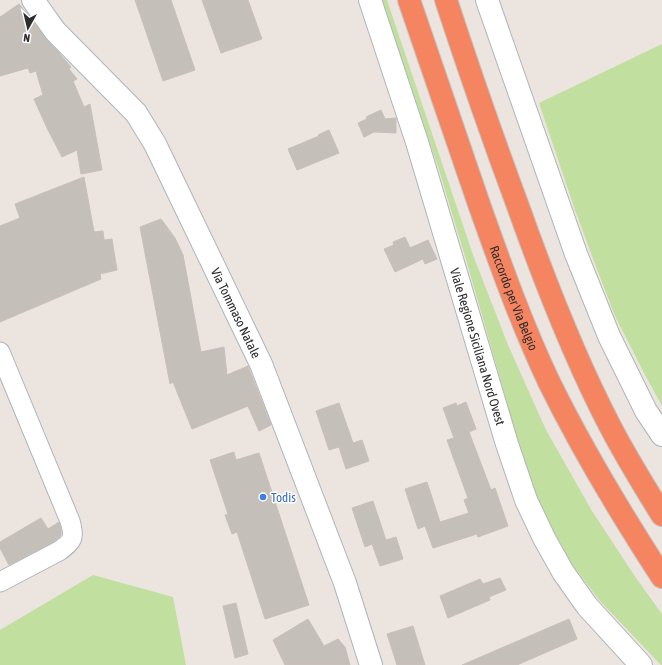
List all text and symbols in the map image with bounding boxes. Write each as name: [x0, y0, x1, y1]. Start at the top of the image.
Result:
north arrow: [8, 8, 48, 48]
text: N: [23, 32, 31, 44]
street label: Raccordo per Via Belgio: [487, 244, 541, 353]
street label: Via Tommaso Natale: [208, 265, 264, 360]
street label: Viale Regione Siciliana Nord Ovest: [447, 266, 509, 427]
place label: Todis: [271, 490, 296, 505]
marker: Todis: [258, 492, 268, 502]

